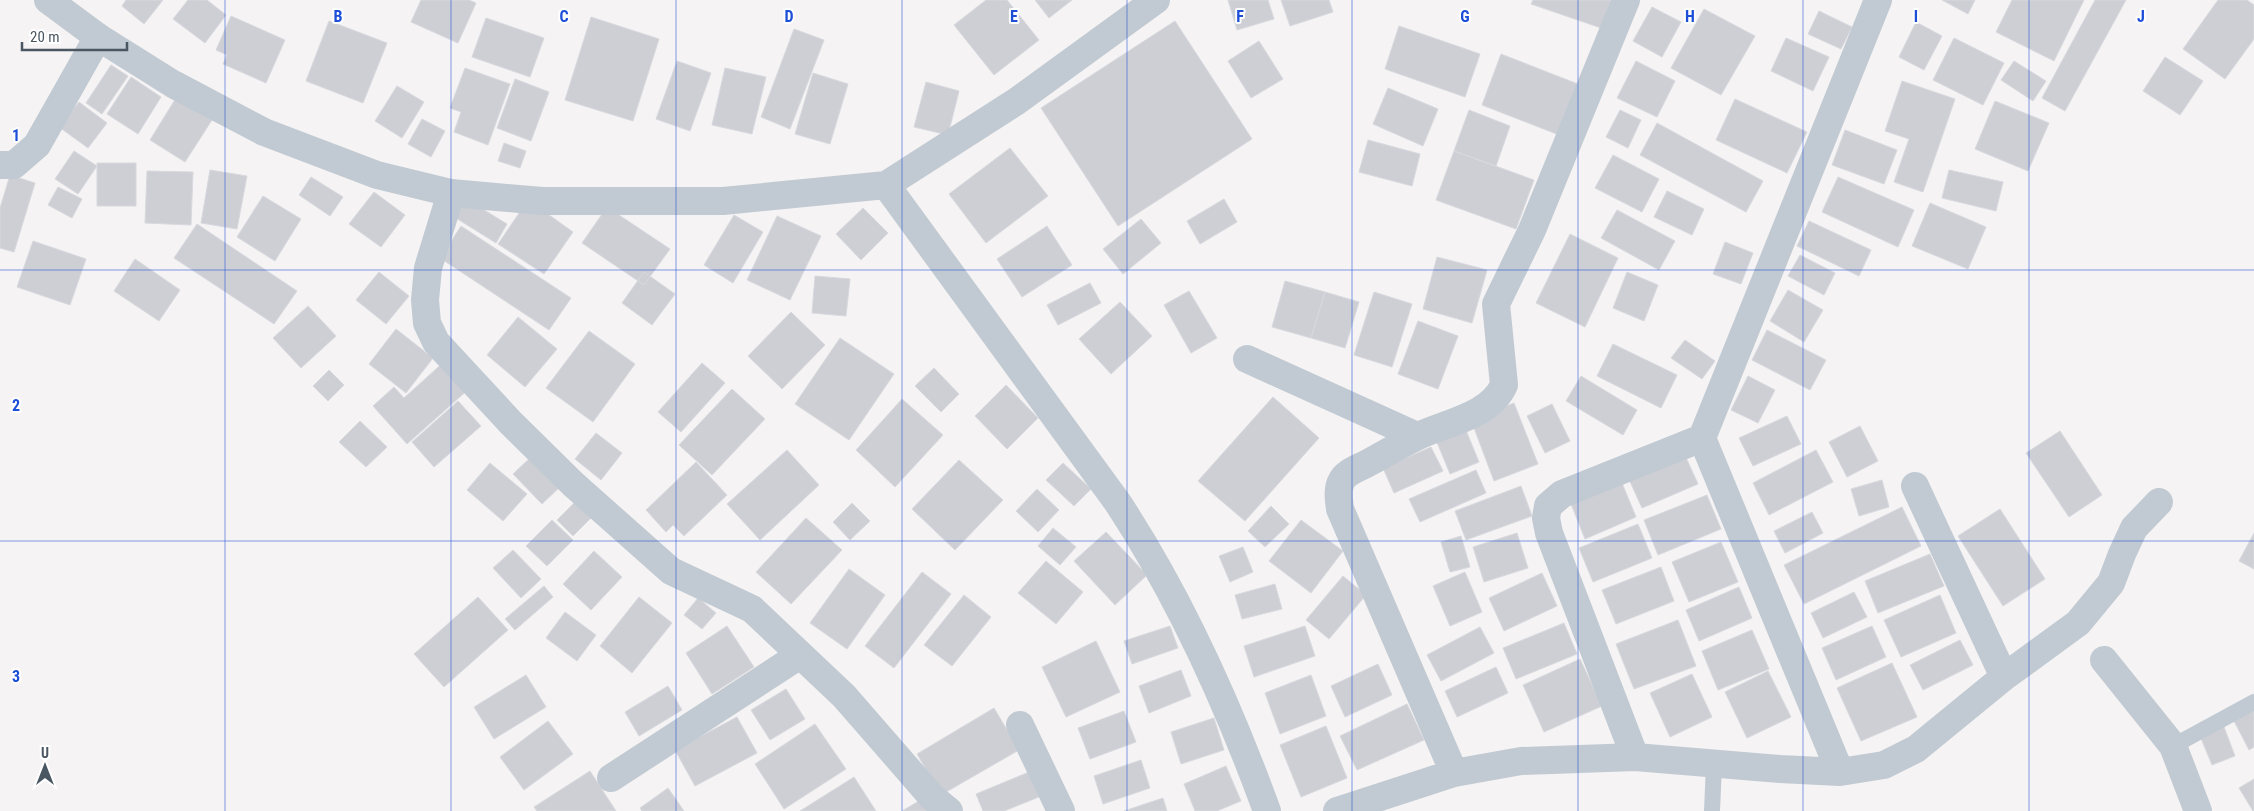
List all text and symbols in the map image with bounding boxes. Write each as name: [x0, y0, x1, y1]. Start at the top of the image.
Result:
text: B: [334, 7, 343, 26]
text: C: [559, 7, 569, 26]
text: D: [784, 7, 794, 26]
text: E: [1010, 7, 1018, 26]
text: F: [1236, 7, 1244, 26]
text: G: [1460, 7, 1470, 26]
text: H: [1685, 7, 1695, 26]
text: I: [1914, 7, 1918, 26]
text: J: [2137, 7, 2145, 26]
scale bar: [22, 20, 128, 52]
text: 20 m: [30, 28, 60, 46]
text: 1: [12, 126, 20, 145]
text: 2: [12, 396, 20, 415]
text: 3: [12, 667, 20, 686]
north arrow: [20, 741, 70, 791]
text: U: [41, 745, 49, 761]

